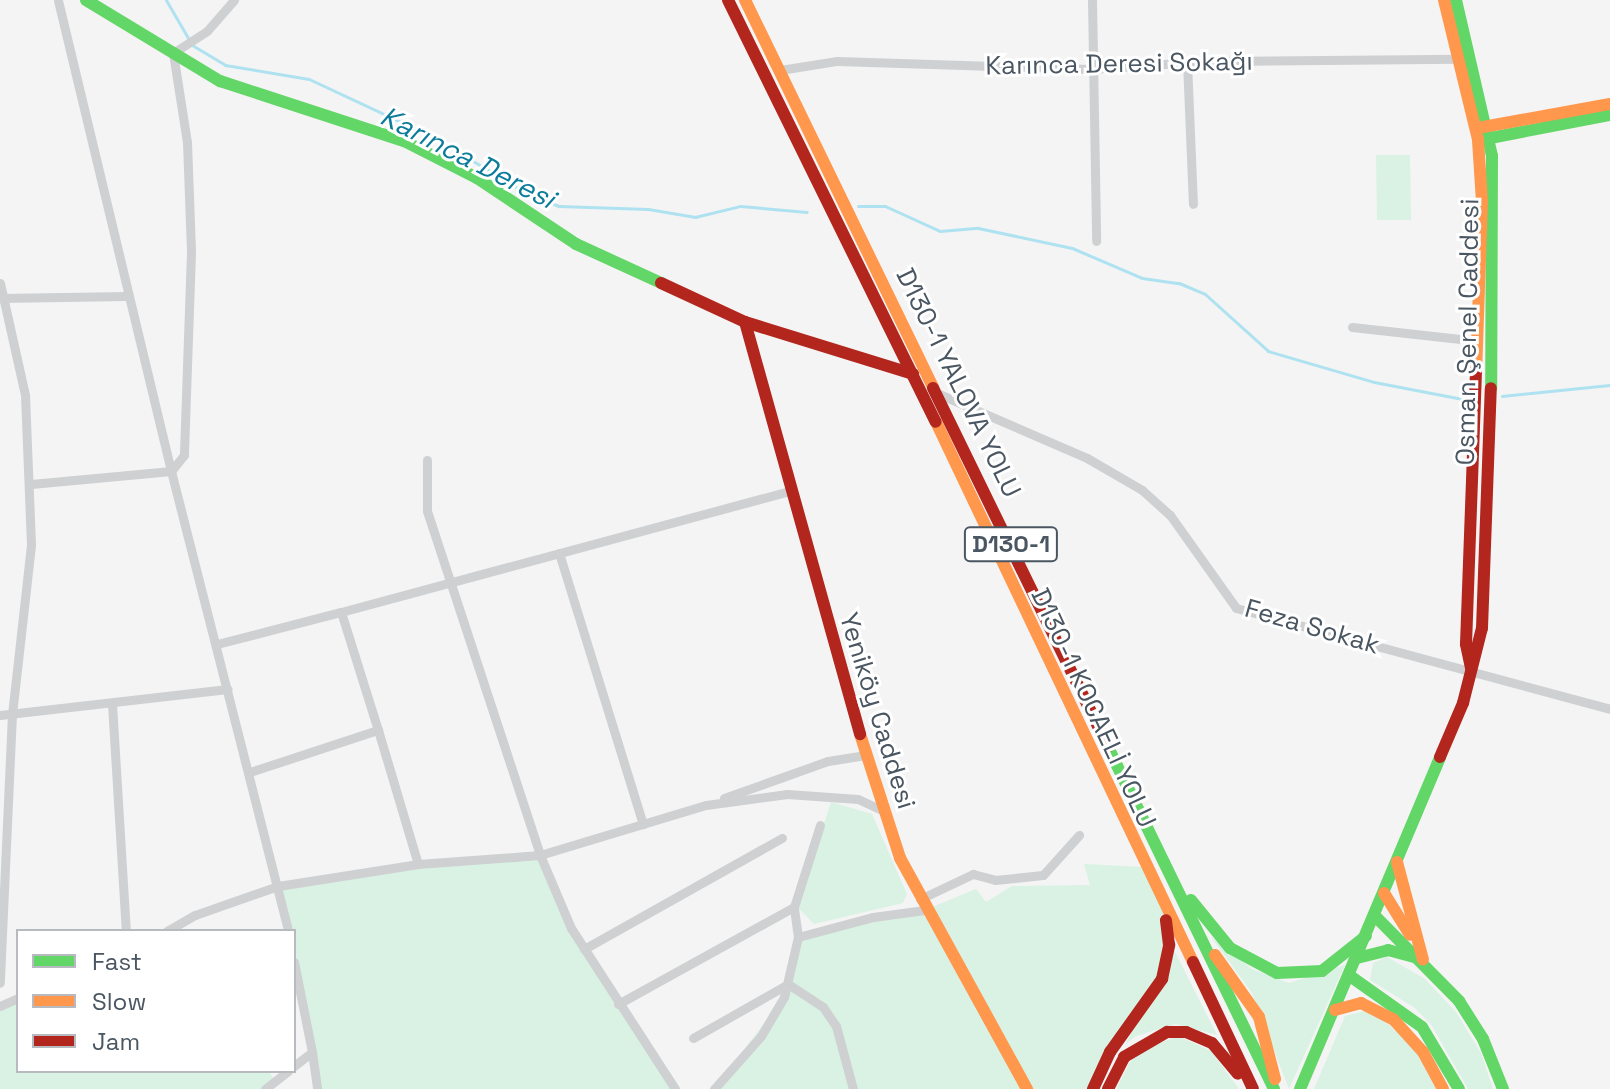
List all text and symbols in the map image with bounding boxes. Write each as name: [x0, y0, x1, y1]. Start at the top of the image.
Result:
street label: Karınca Deresi Sokağı: [985, 46, 1253, 82]
water label: Karınca Deresi: [375, 99, 561, 215]
street label: Osman Şenel Caddesi: [1450, 198, 1486, 466]
street label: D130-1 YALOVA YOLU: [889, 263, 1027, 503]
road number: D130-1: [963, 524, 1059, 564]
street label: D130-1 KOCAELİ YOLU: [1024, 583, 1162, 833]
street label: Feza Sokak: [1241, 593, 1383, 661]
street label: Yeniköy Caddesi: [832, 609, 922, 813]
legend: [16, 929, 296, 1073]
text: Fast: [92, 946, 142, 977]
text: Slow: [92, 986, 146, 1017]
text: Jam: [92, 1026, 140, 1057]

